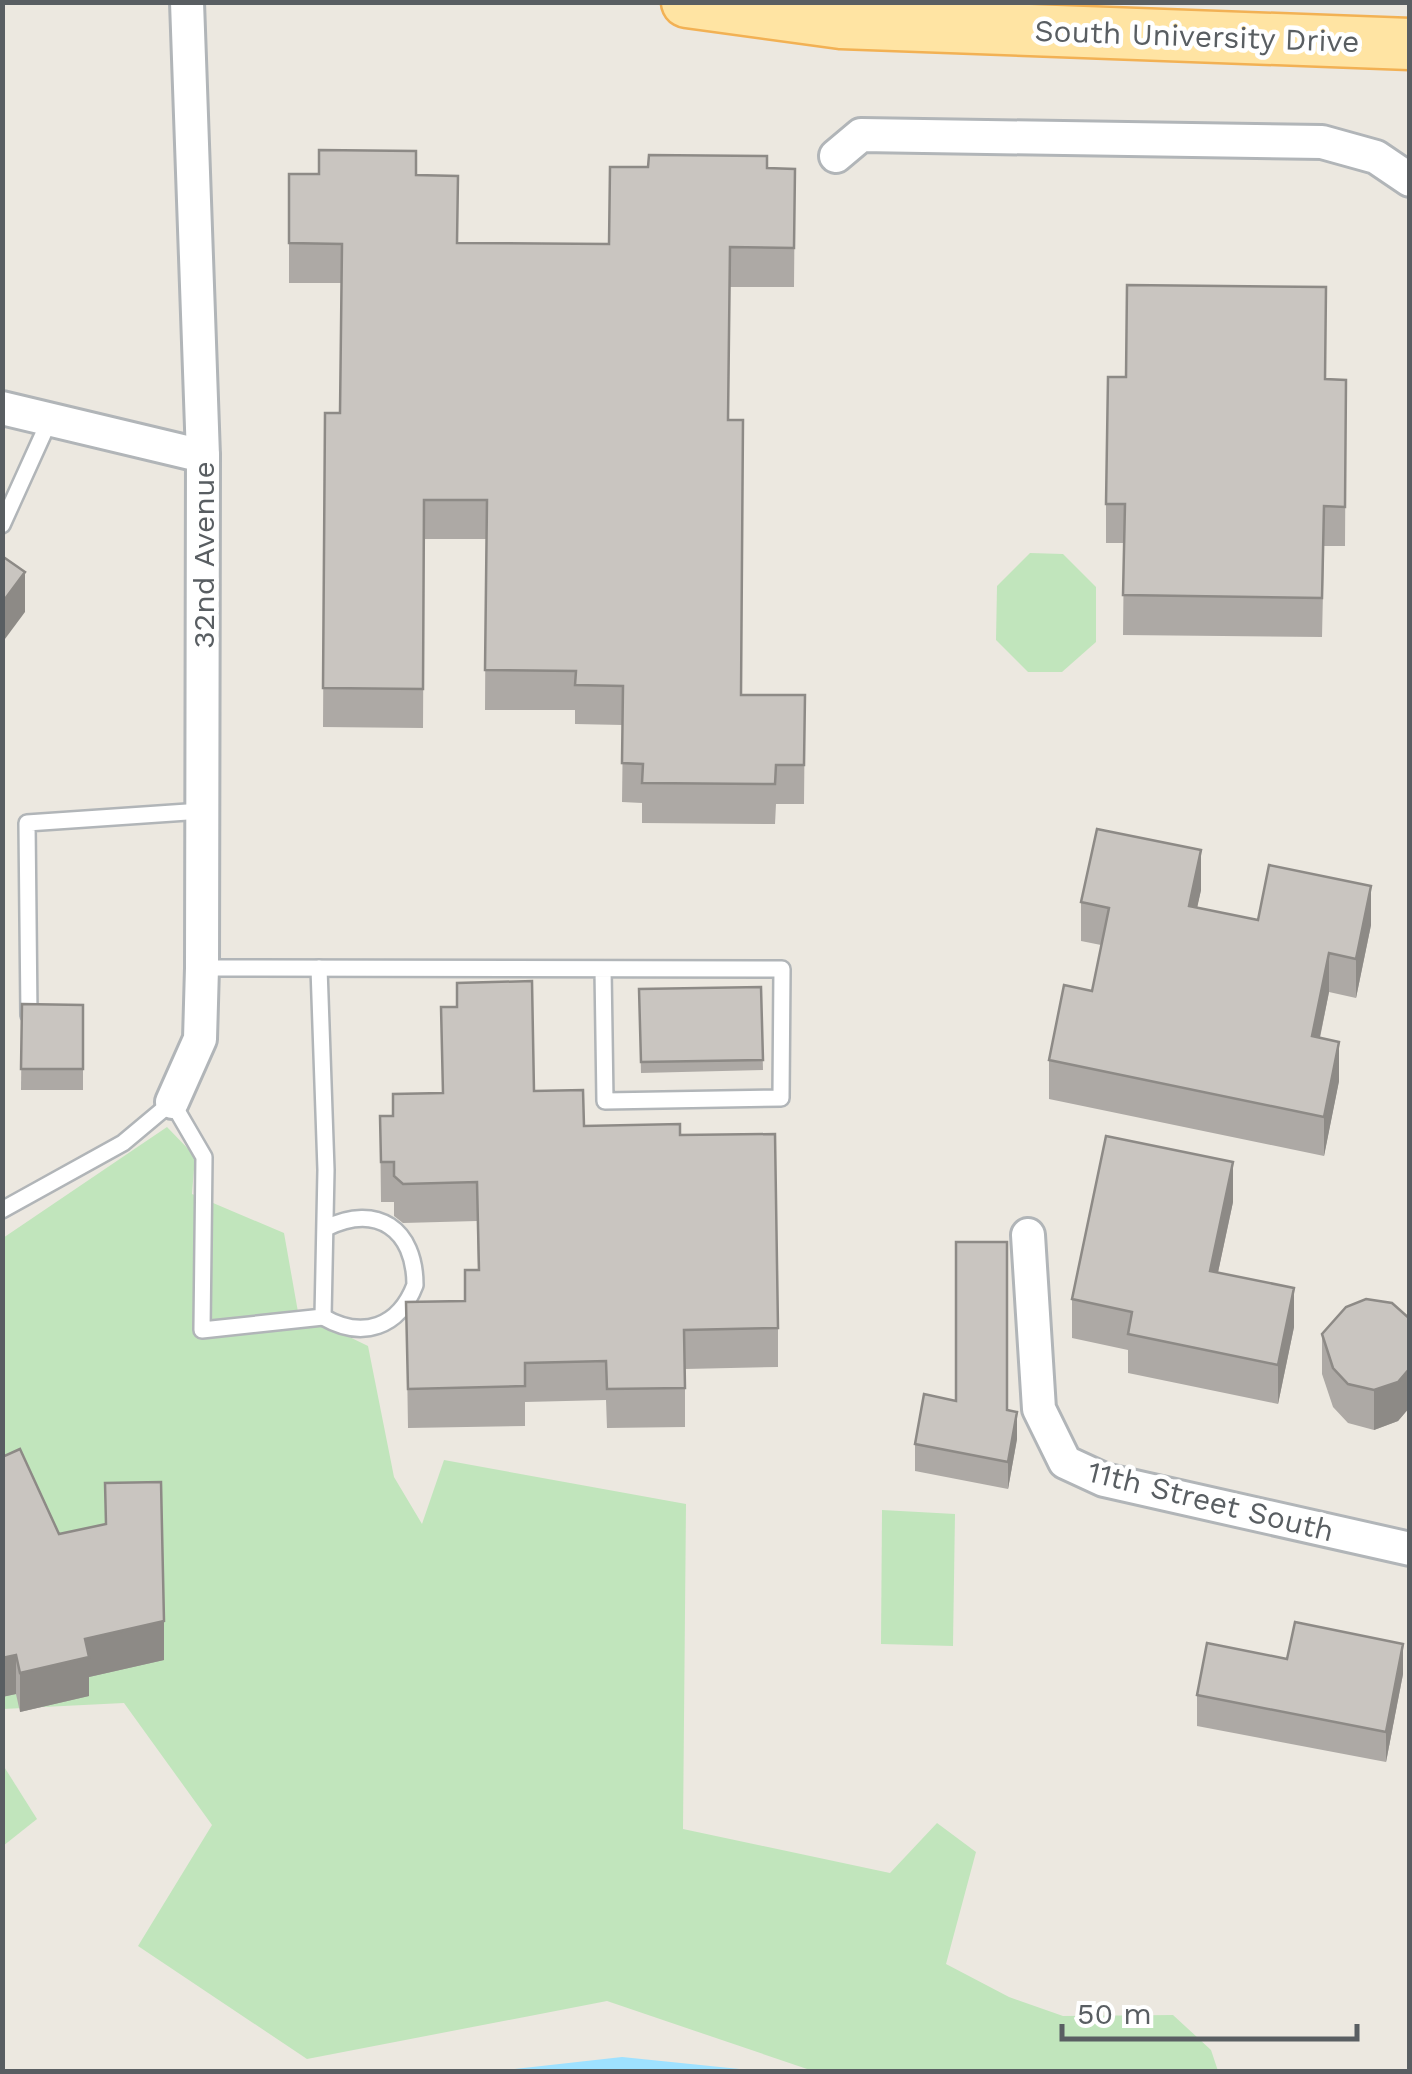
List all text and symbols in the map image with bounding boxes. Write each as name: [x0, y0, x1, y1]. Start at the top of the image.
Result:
street label: South University Drive: [1034, 13, 1360, 59]
street label: 32nd Avenue: [186, 461, 221, 649]
street label: 11th Street South: [1084, 1454, 1338, 1548]
scale bar: [1062, 1979, 1357, 2041]
text: 50 m: [1077, 1996, 1152, 2031]

